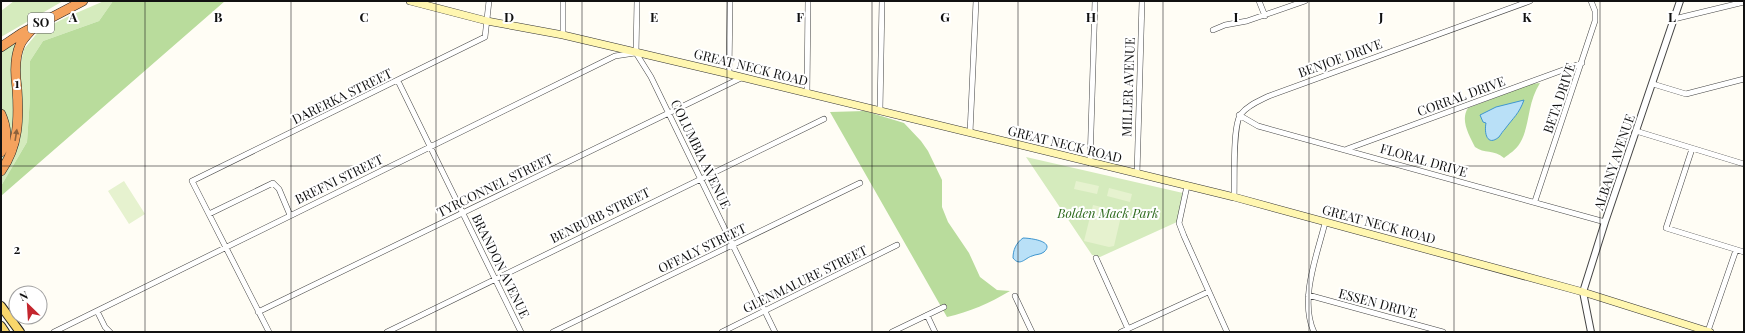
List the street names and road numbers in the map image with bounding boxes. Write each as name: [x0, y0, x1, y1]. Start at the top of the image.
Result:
road number: SO: [28, 13, 54, 33]
street label: BENJOE DRIVE: [1296, 34, 1384, 81]
street label: MILLER AVENUE: [1117, 37, 1138, 137]
street label: GREAT NECK ROAD: [692, 44, 810, 89]
street label: BETA DRIVE: [1539, 60, 1578, 135]
street label: DARERKA STREET: [289, 64, 395, 127]
street label: CORRAL DRIVE: [1415, 72, 1507, 119]
street label: COLUMBIA AVENUE: [668, 96, 735, 211]
street label: ALBANY AVENUE: [1589, 112, 1638, 213]
street label: GREAT NECK ROAD: [1006, 121, 1124, 166]
street label: FLORAL DRIVE: [1379, 139, 1470, 180]
street label: TYRCONNEL STREET: [434, 149, 556, 220]
street label: BREFNI STREET: [292, 150, 386, 207]
street label: BENBURB STREET: [547, 183, 653, 246]
street label: GREAT NECK ROAD: [1320, 200, 1438, 247]
street label: BRANDON AVENUE: [469, 211, 534, 321]
street label: OFFALY STREET: [655, 219, 749, 276]
street label: GLENMALURE STREET: [740, 241, 870, 316]
street label: ESSEN DRIVE: [1337, 284, 1419, 321]

